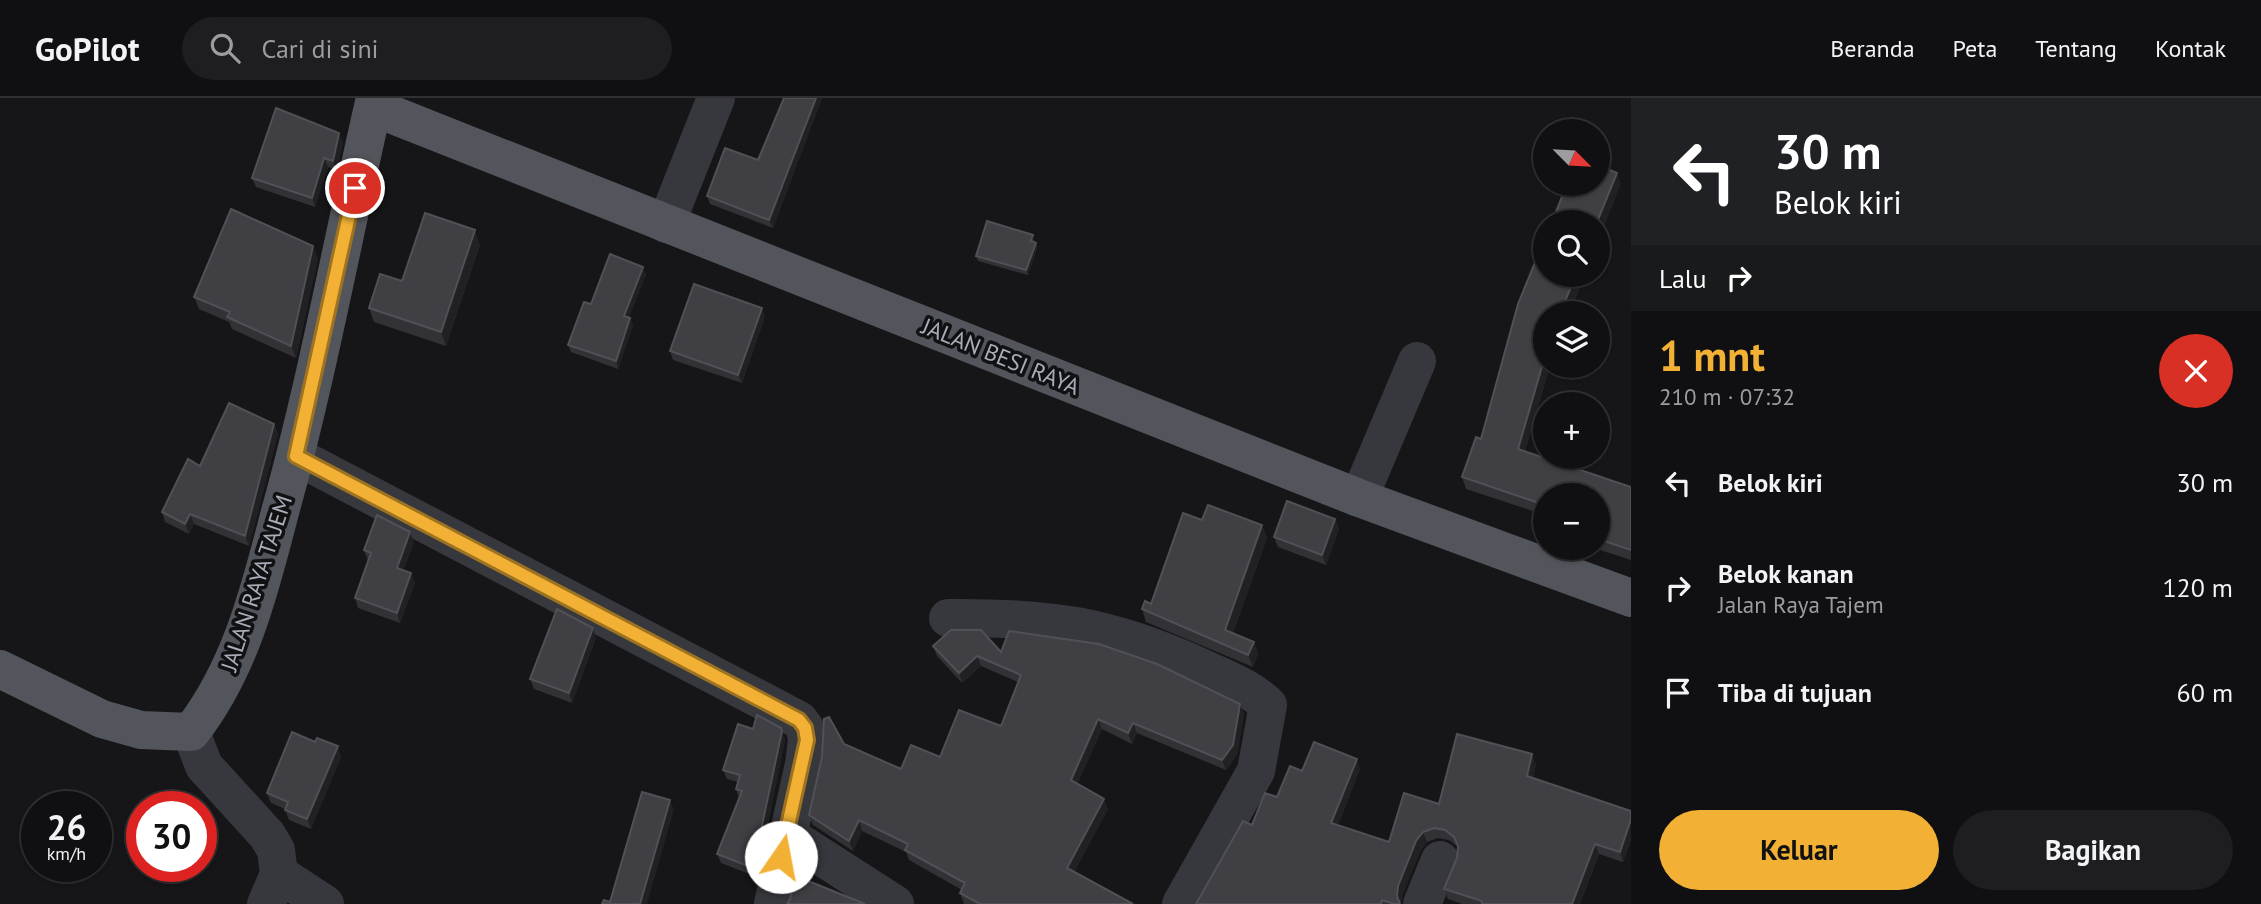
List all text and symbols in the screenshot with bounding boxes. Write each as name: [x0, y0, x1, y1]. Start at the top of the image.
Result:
search box: [182, 17, 672, 80]
text: GoPilot: [35, 27, 140, 70]
icon: search: [206, 29, 244, 67]
text: Cari di sini: [262, 32, 379, 65]
text: Beranda: [1830, 33, 1915, 64]
text: Peta: [1953, 33, 1997, 64]
text: Tentang: [2035, 33, 2117, 64]
text: Kontak: [2155, 33, 2226, 64]
north arrow: [1533, 119, 1610, 196]
map controls: [1533, 119, 1610, 560]
text: 30 m: [1774, 119, 1881, 183]
icon: left: [1659, 126, 1750, 217]
pin: [325, 158, 385, 218]
icon: arrive: [336, 169, 374, 207]
text: Belok kiri: [1774, 181, 1902, 223]
button: search: [1533, 210, 1610, 287]
icon: right: [1720, 259, 1758, 297]
text: Lalu: [1659, 262, 1706, 295]
button: layers: [1533, 301, 1610, 378]
street label: JALAN BESI RAYA: [917, 311, 1085, 401]
text: 1 mnt: [1659, 328, 1765, 383]
button: close: [2159, 334, 2233, 408]
text: 210 m · 07:32: [1659, 382, 1795, 411]
button: +: [1533, 392, 1610, 469]
icon: left: [1659, 464, 1697, 502]
text: Belok kiri: [1718, 466, 1823, 499]
text: 30 m: [2177, 466, 2233, 499]
button: −: [1533, 483, 1610, 560]
street label: JALAN RAYA TAJEM: [214, 491, 298, 676]
text: Belok kanan: [1718, 557, 1854, 590]
icon: right: [1659, 569, 1697, 607]
text: 120 m: [2162, 571, 2233, 604]
text: Jalan Raya Tajem: [1718, 590, 1884, 619]
icon: arrive: [1659, 674, 1697, 712]
text: Tiba di tujuan: [1718, 676, 1872, 709]
text: 60 m: [2177, 676, 2233, 709]
speed limit sign: 30: [126, 791, 217, 882]
text: 26: [47, 804, 86, 850]
button: Keluar: [1659, 810, 1939, 890]
button: Bagikan: [1953, 810, 2233, 890]
position arrow: [744, 820, 818, 894]
text: km/h: [47, 842, 86, 865]

